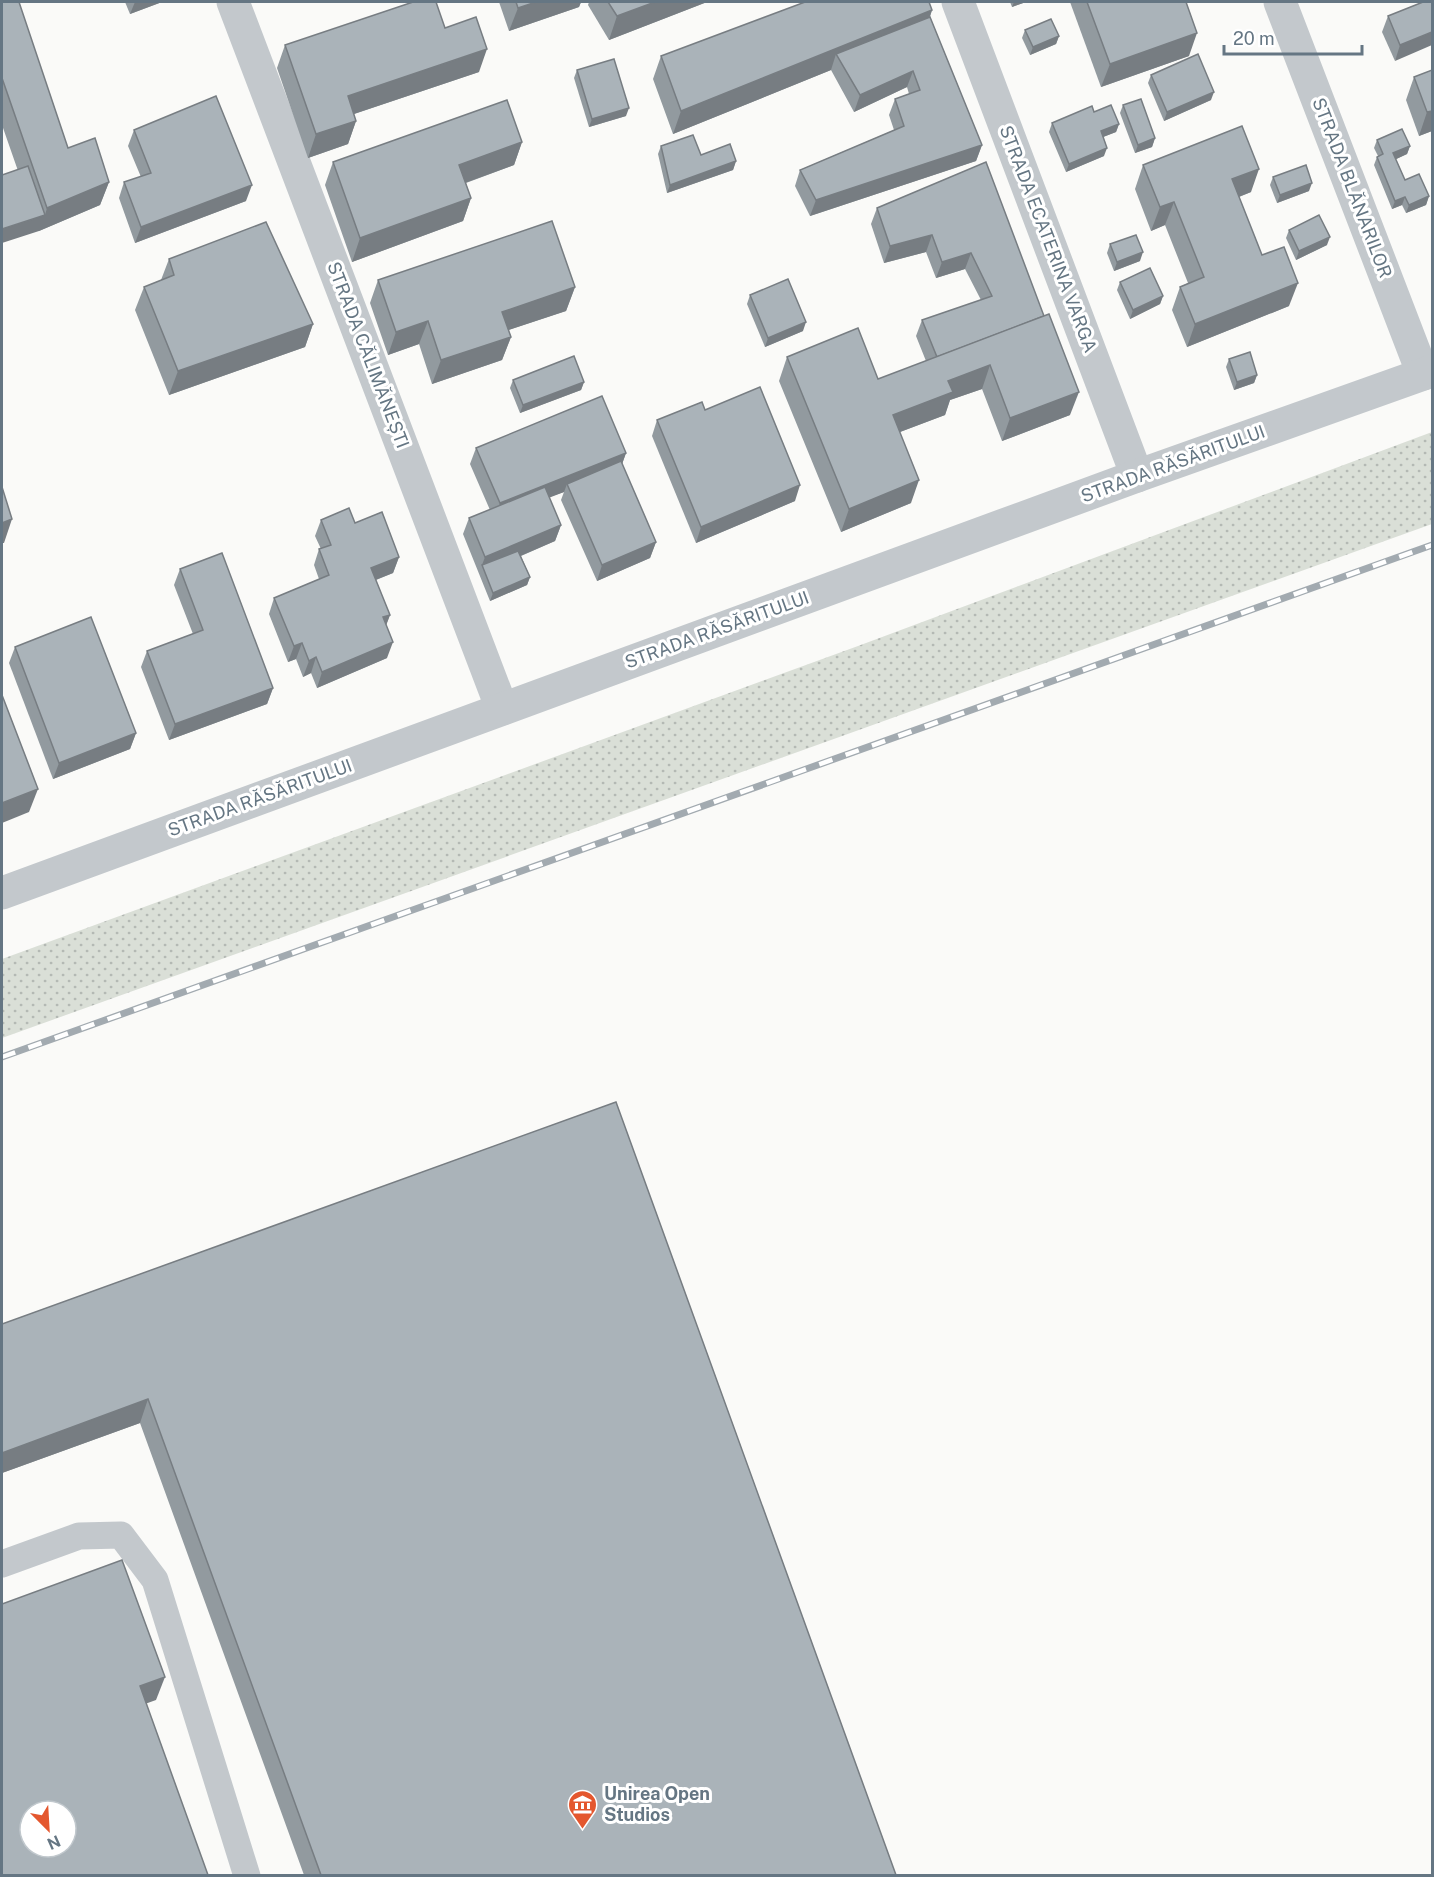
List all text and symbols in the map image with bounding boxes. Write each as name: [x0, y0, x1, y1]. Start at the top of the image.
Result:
scale bar: [1224, 18, 1362, 56]
text: 20 m: [1233, 28, 1275, 49]
street label: STRADA BLĂNARILOR: [1308, 95, 1397, 281]
street label: STRADA ECATERINA VARGA: [995, 122, 1102, 356]
street label: STRADA CĂLIMĂNEȘTI: [323, 259, 414, 451]
street label: STRADA RĂSĂRITULUI: [1078, 420, 1268, 507]
street label: STRADA RĂSĂRITULUI: [622, 586, 812, 673]
street label: STRADA RĂSĂRITULUI: [165, 754, 355, 841]
place label: Unirea Open Studios: [604, 1783, 710, 1825]
museum icon: Unirea Open Studios: [567, 1788, 599, 1830]
north arrow: [18, 1799, 78, 1859]
text: N: [44, 1831, 63, 1853]

